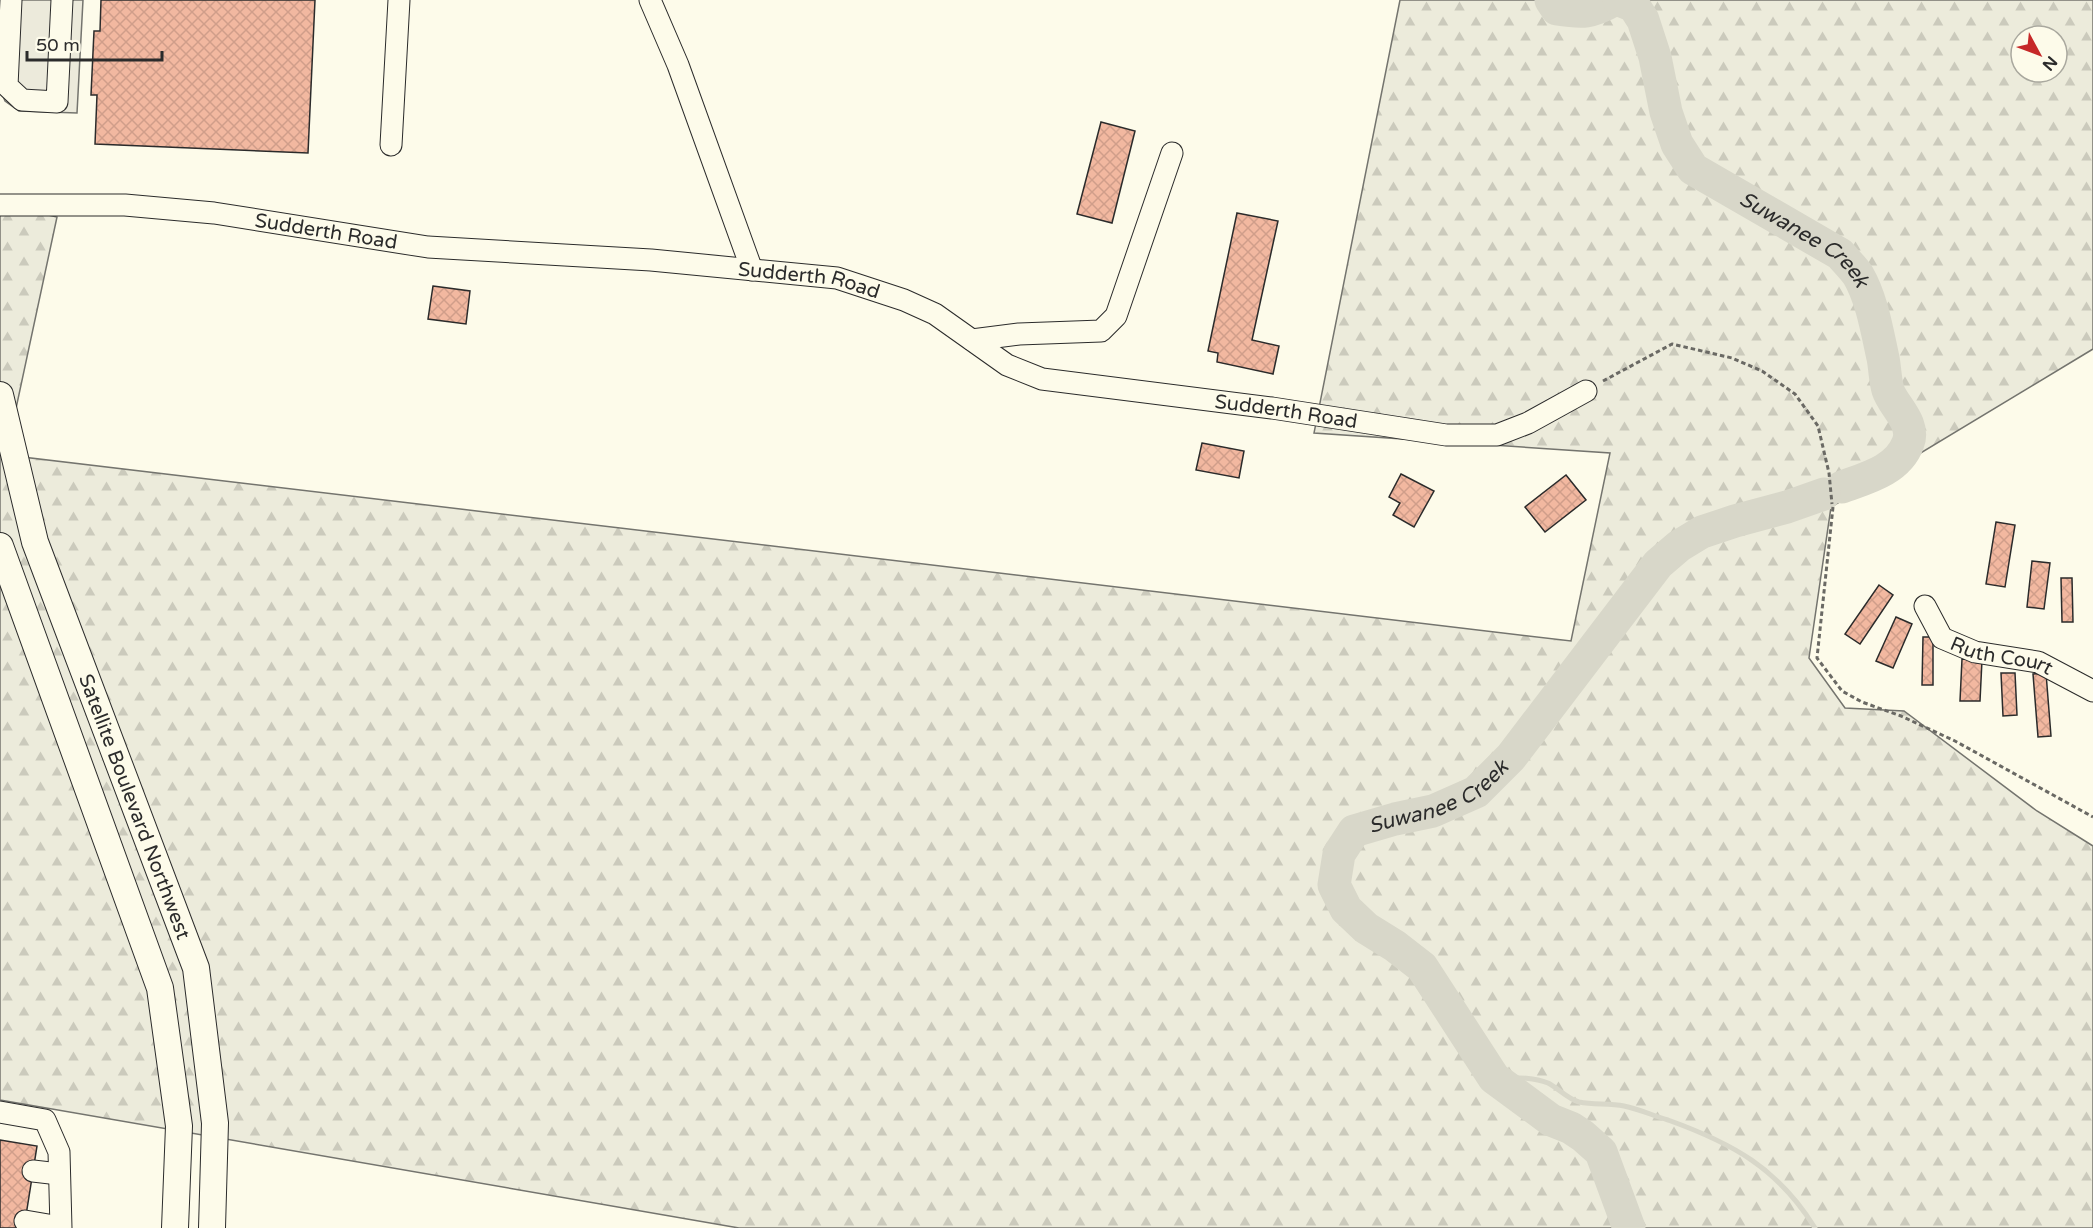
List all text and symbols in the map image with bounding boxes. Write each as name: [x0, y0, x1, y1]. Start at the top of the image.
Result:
scale bar: [27, 24, 162, 62]
north arrow: [2009, 24, 2069, 84]
text: 50 m: [36, 34, 80, 56]
text: N: [2038, 52, 2061, 75]
water label: Suwanee Creek: [1735, 187, 1875, 293]
street label: Sudderth Road: [253, 209, 399, 255]
street label: Sudderth Road: [737, 257, 883, 304]
street label: Sudderth Road: [1213, 390, 1359, 434]
street label: Ruth Court: [1946, 632, 2057, 681]
street label: Satellite Boulevard Northwest: [73, 671, 195, 943]
water label: Suwanee Creek: [1366, 754, 1515, 839]

